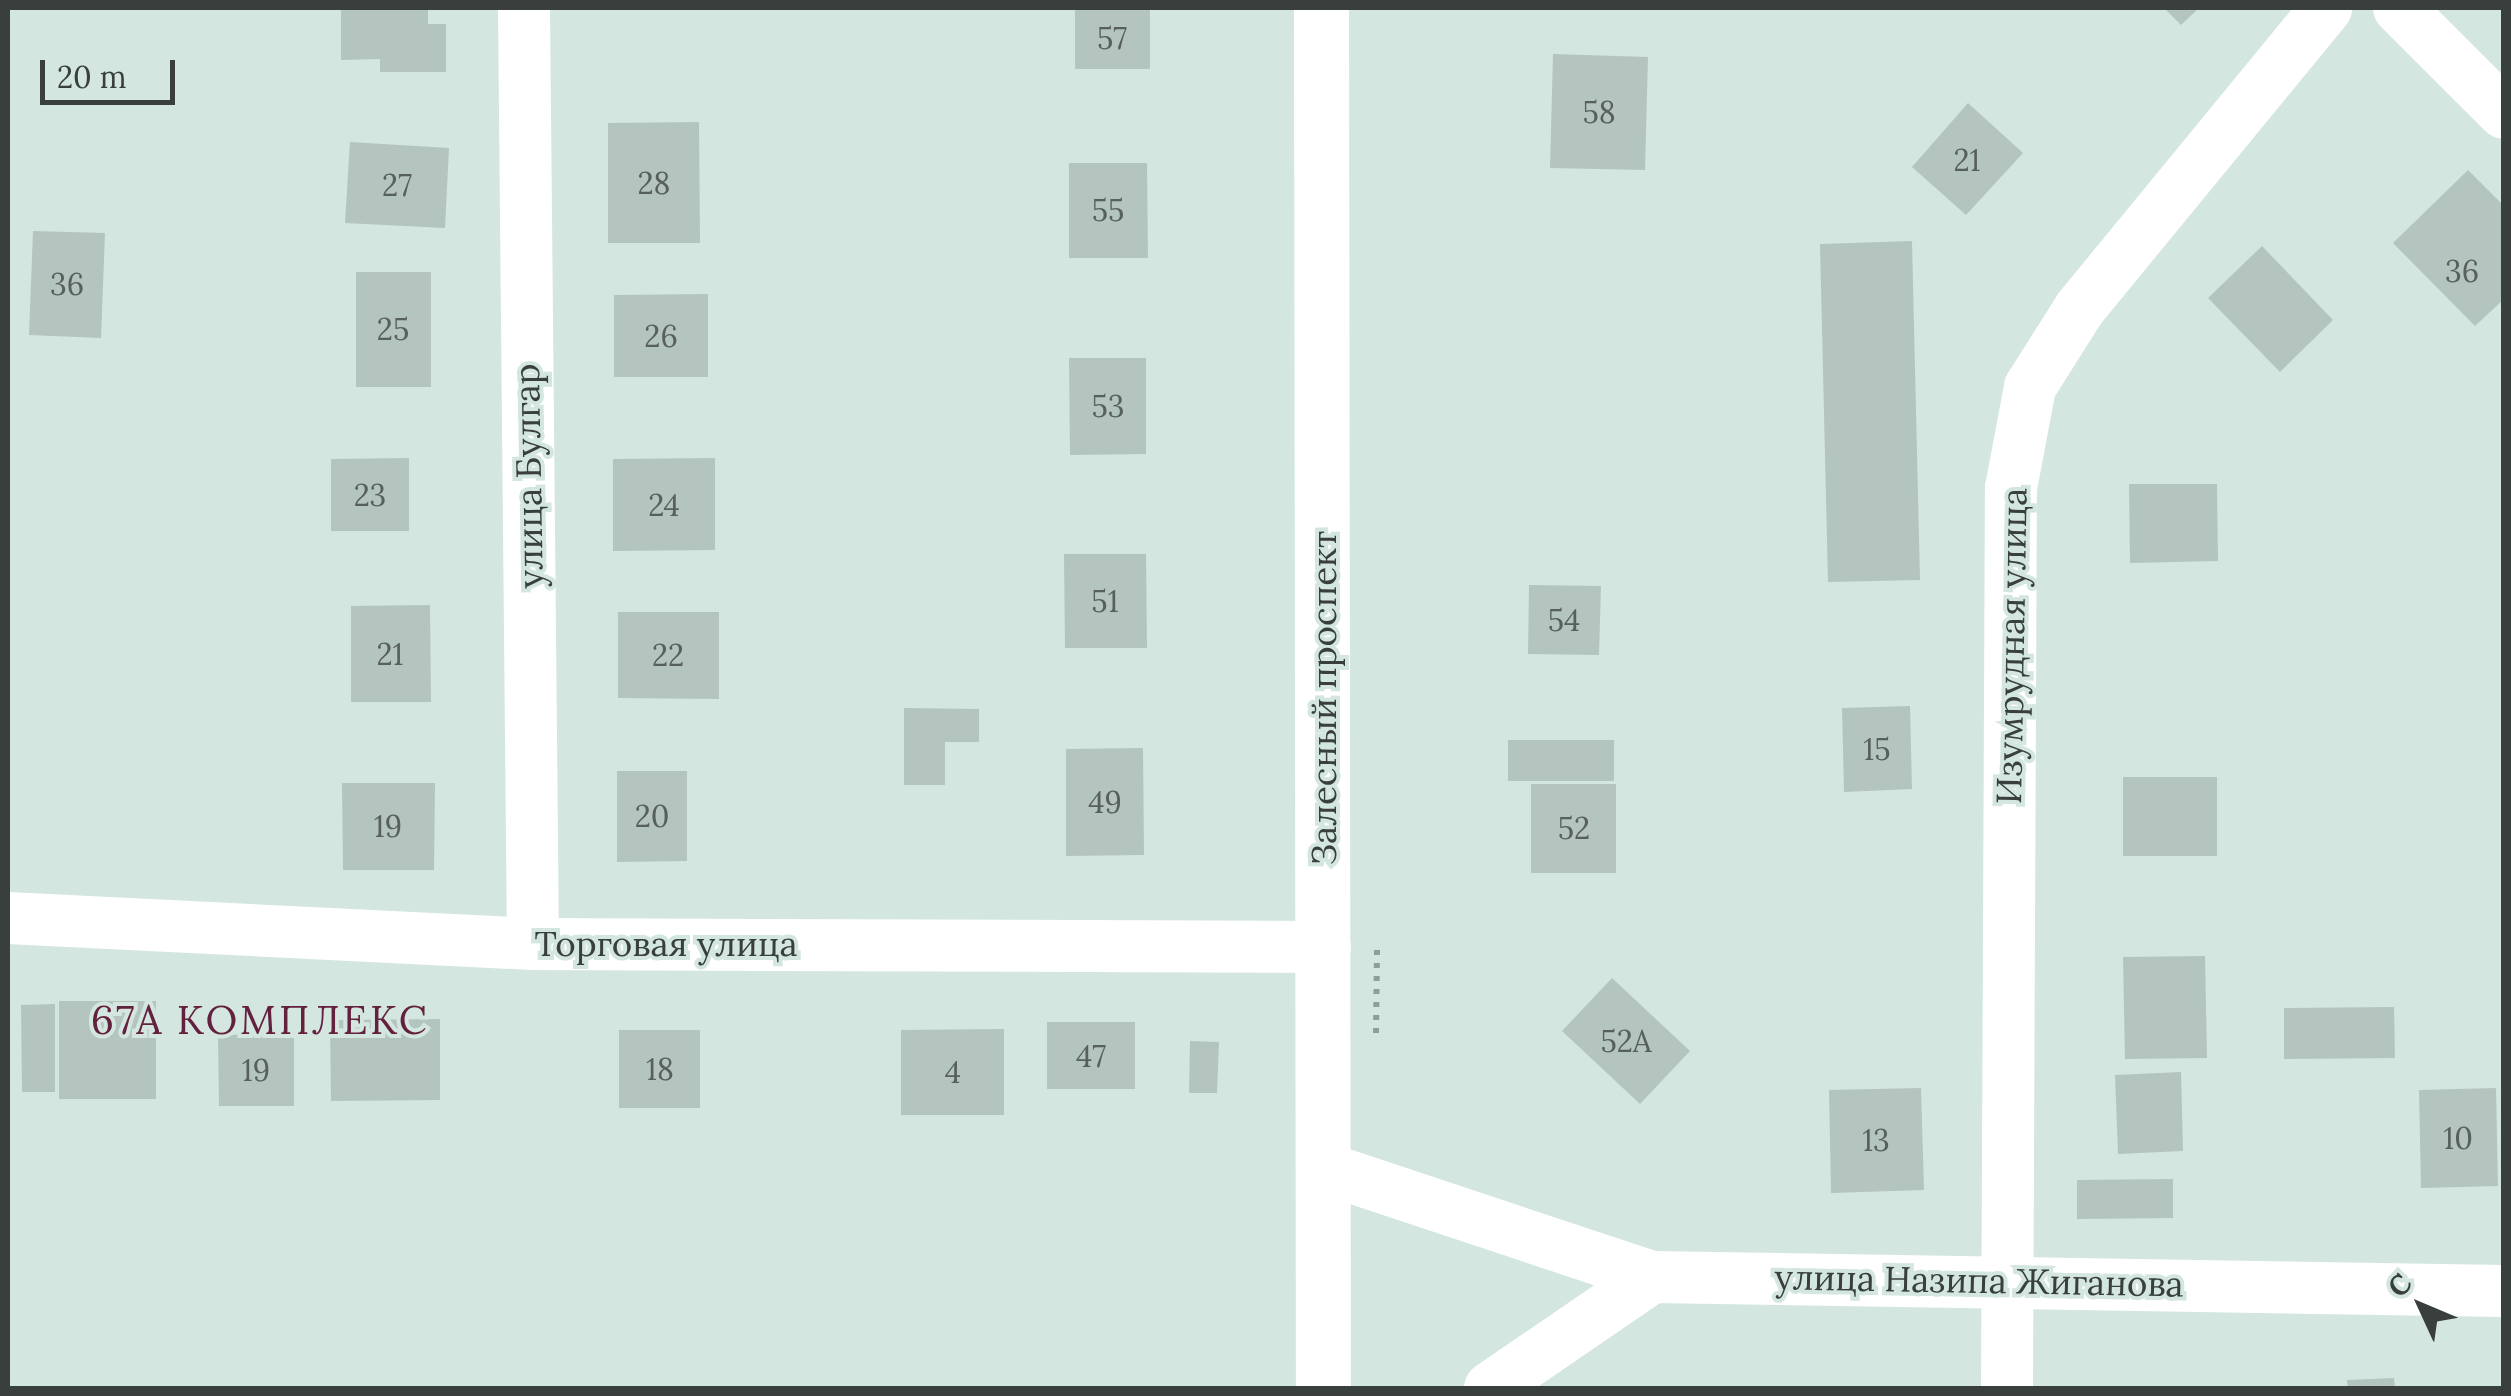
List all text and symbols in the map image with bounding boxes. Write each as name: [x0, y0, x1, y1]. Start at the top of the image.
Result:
house number: 57: [1097, 20, 1127, 56]
scale bar: [45, 40, 180, 102]
text: 20 m: [57, 58, 126, 96]
house number: 58: [1582, 94, 1616, 130]
house number: 21: [1953, 142, 1981, 178]
house number: 28: [638, 165, 670, 201]
house number: 27: [382, 167, 412, 203]
house number: 55: [1092, 192, 1124, 228]
house number: 36: [2445, 253, 2479, 289]
house number: 36: [50, 266, 84, 302]
house number: 25: [377, 311, 409, 347]
house number: 26: [644, 318, 678, 354]
street label: улица Булгар: [506, 363, 552, 589]
house number: 53: [1091, 388, 1125, 424]
house number: 23: [354, 477, 386, 513]
house number: 24: [648, 487, 680, 523]
street label: Изумрудная улица: [1988, 487, 2036, 805]
street label: Залесный проспект: [1303, 531, 1345, 865]
house number: 51: [1091, 583, 1119, 619]
house number: 54: [1548, 602, 1580, 638]
house number: 21: [376, 636, 404, 672]
house number: 22: [652, 637, 684, 673]
house number: 15: [1863, 731, 1891, 767]
house number: 49: [1088, 784, 1122, 820]
house number: 20: [635, 798, 669, 834]
house number: 19: [374, 808, 402, 844]
house number: 52: [1558, 810, 1590, 846]
street label: Торговая улица: [534, 923, 798, 965]
district label: 67А КОМПЛЕКС: [91, 996, 429, 1044]
house number: 52А: [1600, 1023, 1652, 1059]
house number: 47: [1076, 1038, 1106, 1074]
house number: 18: [646, 1051, 674, 1087]
house number: 19: [242, 1052, 270, 1088]
house number: 4: [945, 1054, 961, 1090]
house number: 10: [2443, 1120, 2473, 1156]
house number: 13: [1862, 1122, 1890, 1158]
street label: улица Назипа Жиганова: [1774, 1256, 2184, 1306]
north arrow: [2371, 1256, 2471, 1356]
text: С: [2380, 1266, 2419, 1305]

